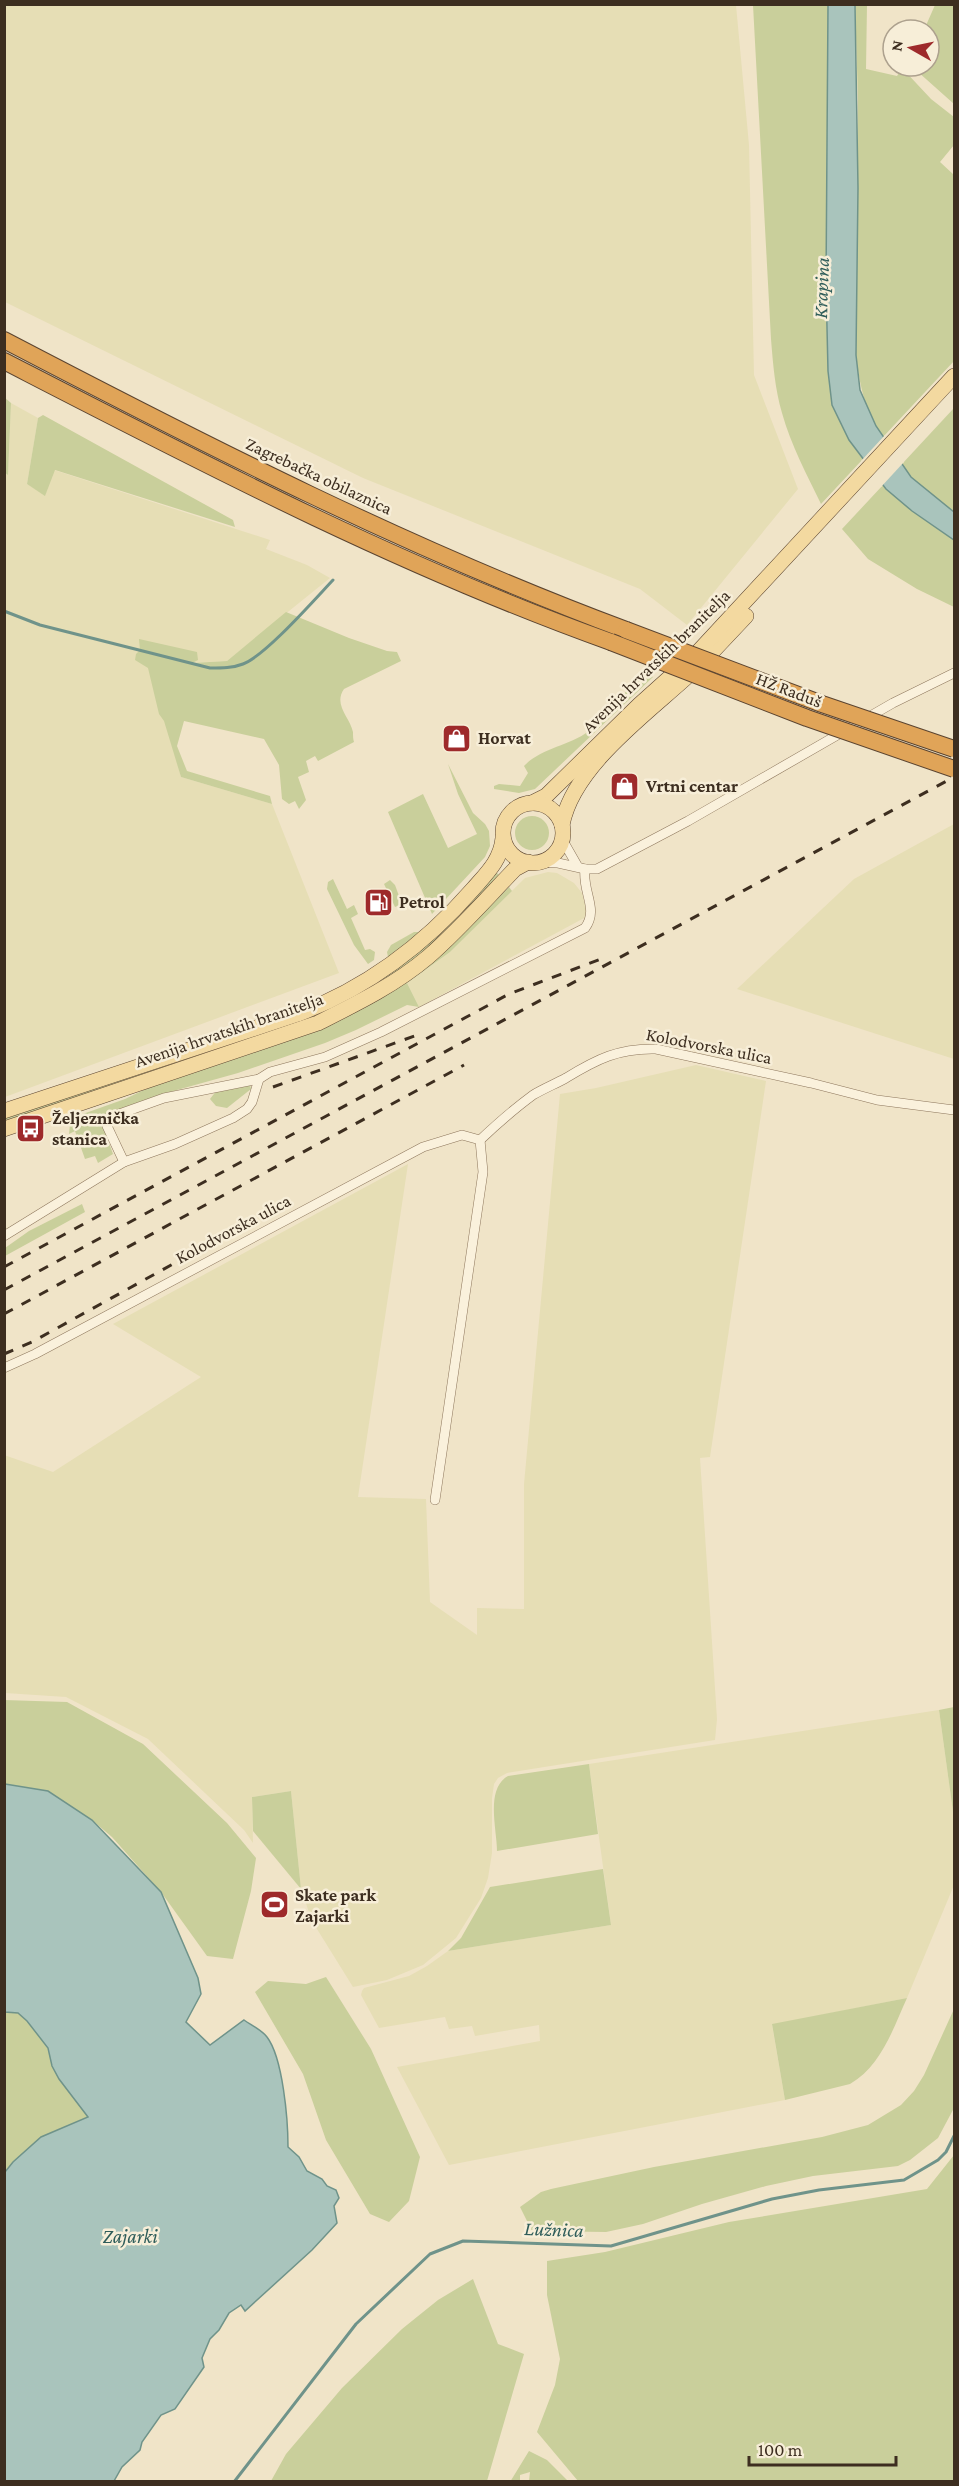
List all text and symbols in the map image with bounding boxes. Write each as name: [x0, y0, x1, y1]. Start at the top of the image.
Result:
north arrow: [881, 18, 941, 78]
text: N: [887, 39, 906, 52]
water label: Krapina: [809, 257, 834, 319]
street label: Zagrebačka obilaznica: [243, 433, 395, 519]
street label: Avenija hrvatskih branitelja: [578, 585, 735, 738]
street label: HŽ Raduš: [753, 668, 825, 712]
shop icon: Horvat: [441, 722, 473, 754]
place label: Horvat: [478, 728, 531, 748]
shop icon: Vrtni centar: [609, 770, 641, 802]
place label: Vrtni centar: [645, 776, 738, 796]
fuel station icon: Petrol: [362, 886, 394, 918]
place label: Petrol: [399, 892, 445, 912]
street label: Avenija hrvatskih branitelja: [132, 988, 326, 1073]
street label: Kolodvorska ulica: [644, 1024, 774, 1068]
place label: Željeznička stanica: [52, 1108, 139, 1149]
bus stop icon: Željeznička stanica: [15, 1112, 47, 1144]
street label: Kolodvorska ulica: [172, 1190, 294, 1268]
place label: Skate park Zajarki: [295, 1885, 376, 1927]
sports icon: Skate park Zajarki: [258, 1889, 290, 1921]
water label: Lužnica: [524, 2217, 584, 2241]
water label: Zajarki: [102, 2225, 158, 2248]
scale bar: [749, 2429, 896, 2467]
text: 100 m: [758, 2440, 803, 2460]

